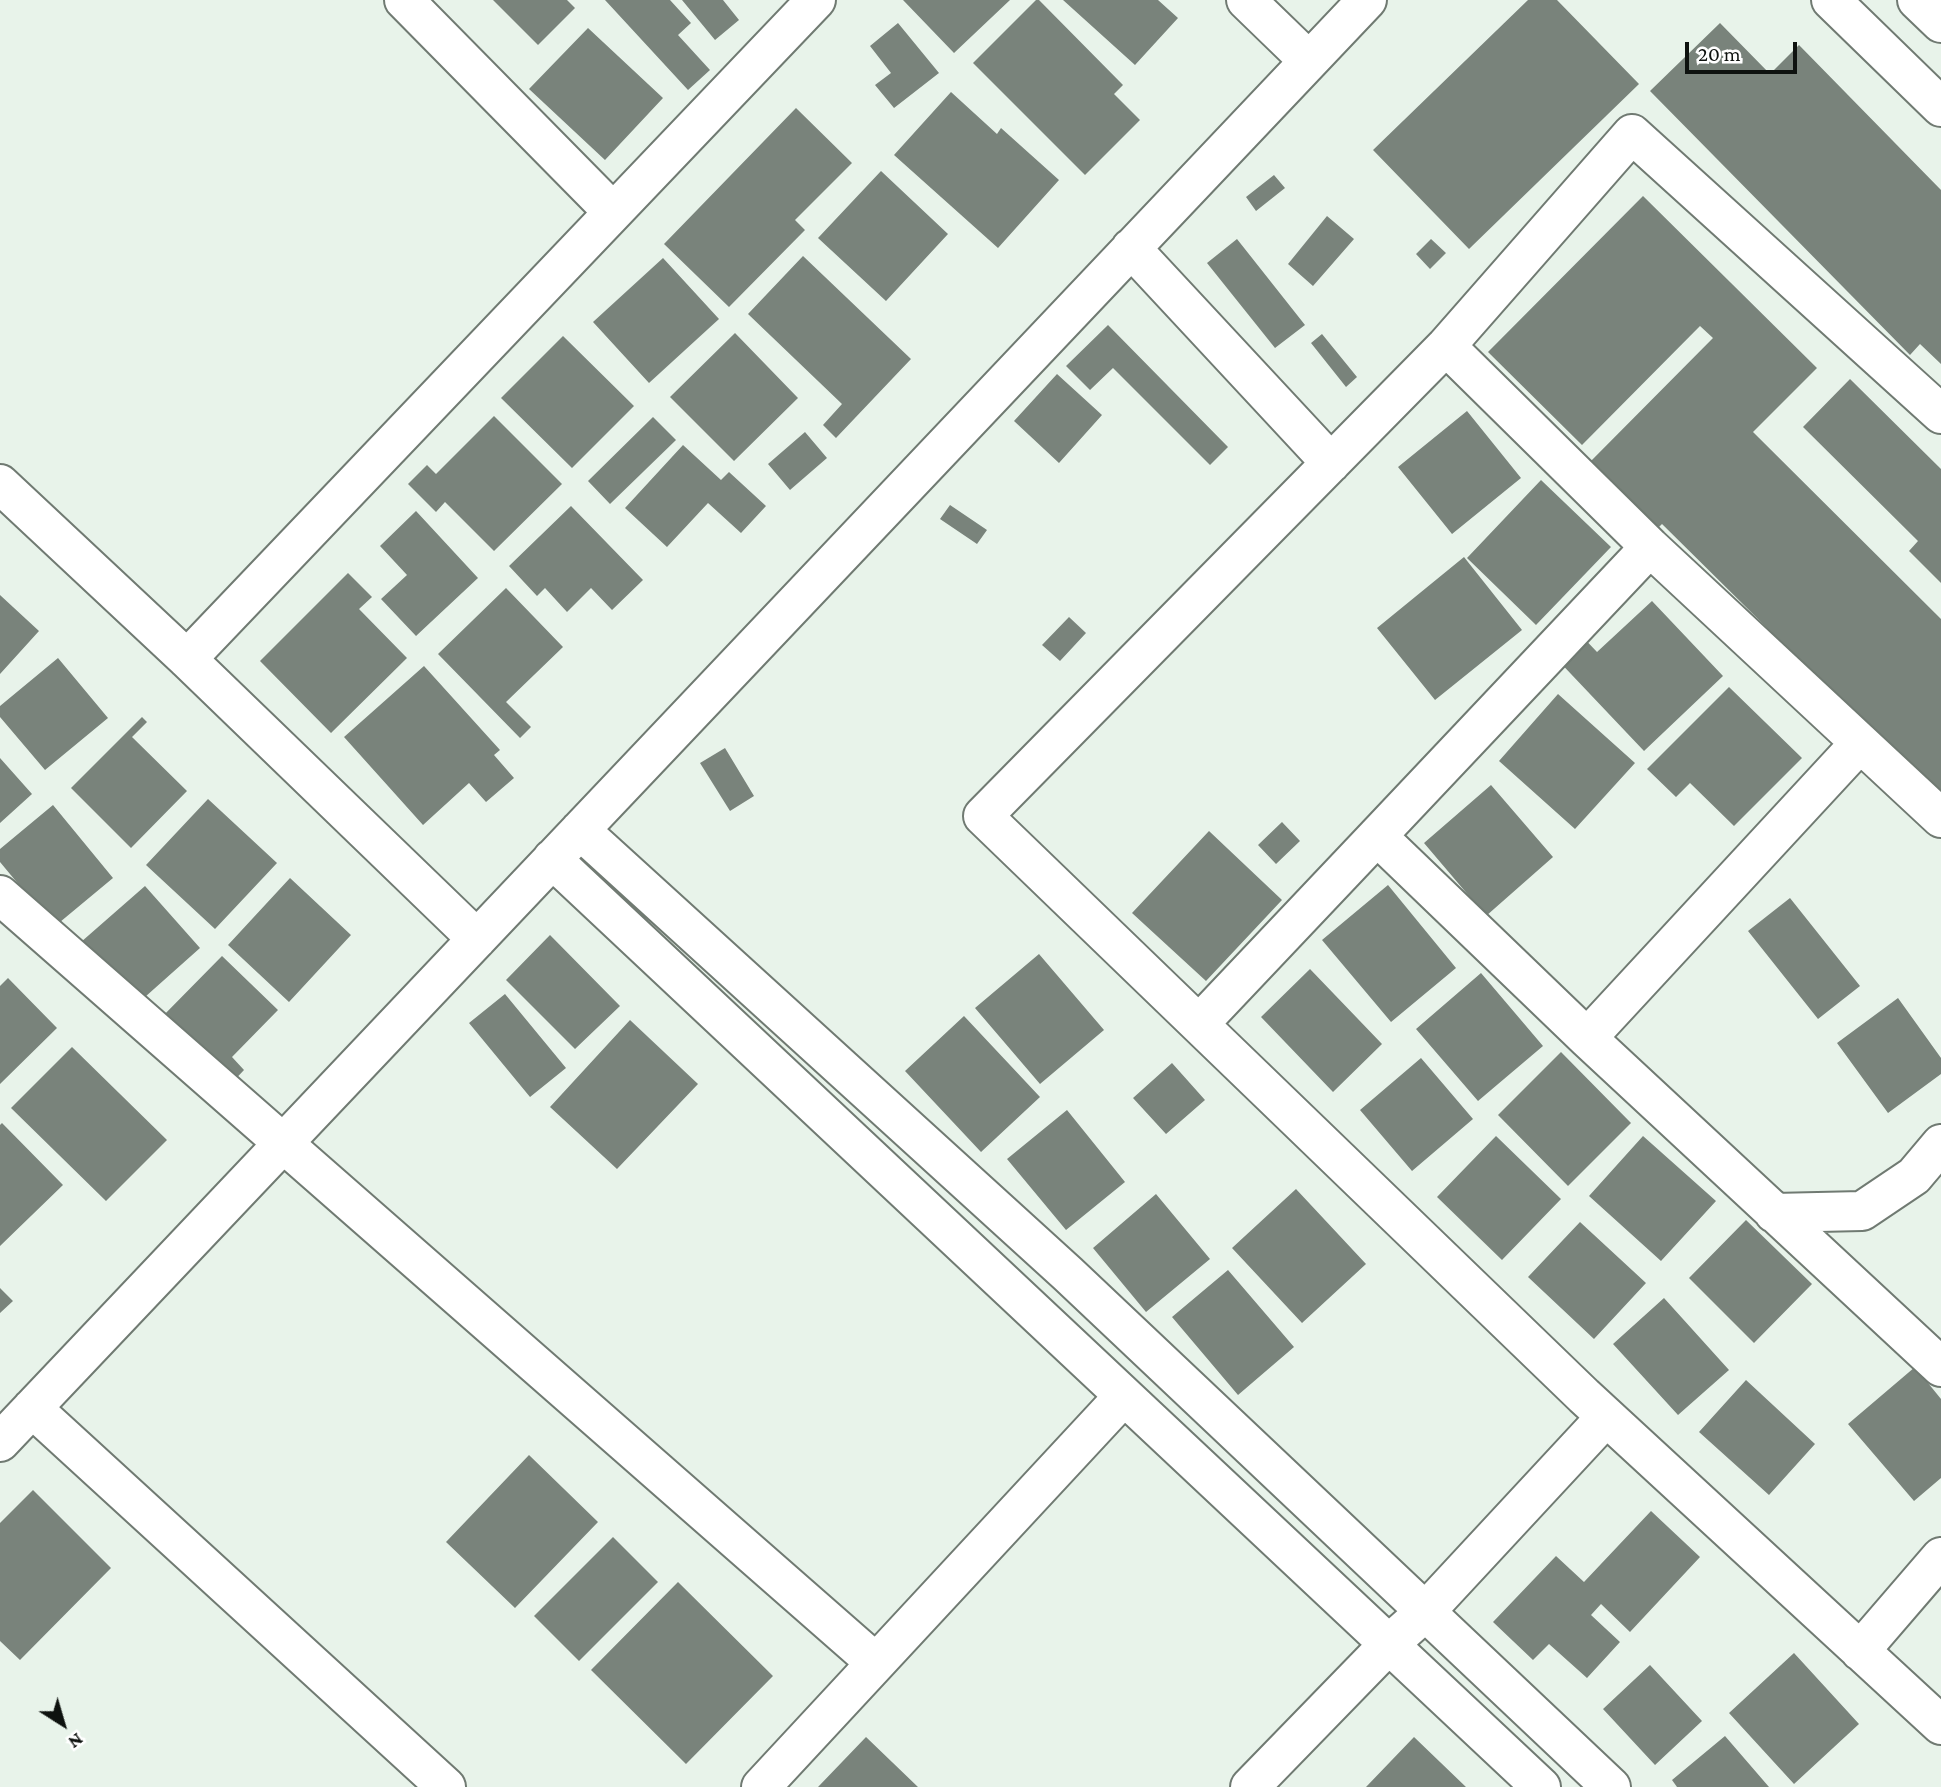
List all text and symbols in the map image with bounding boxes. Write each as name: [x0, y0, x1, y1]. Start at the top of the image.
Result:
scale bar: [1689, 28, 1801, 72]
text: 20 m: [1698, 42, 1741, 66]
north arrow: [28, 1689, 98, 1759]
text: N: [64, 1729, 87, 1753]

